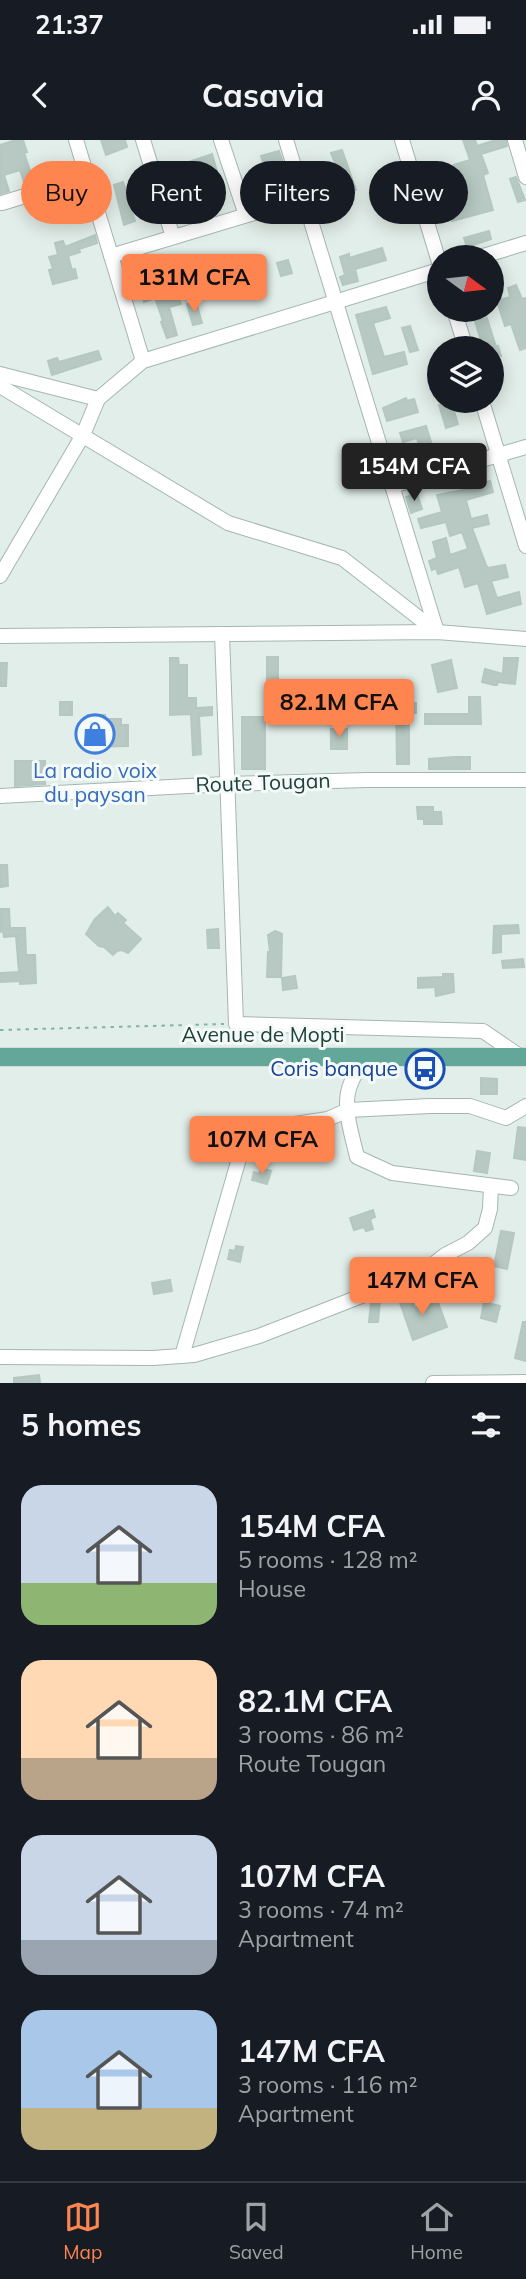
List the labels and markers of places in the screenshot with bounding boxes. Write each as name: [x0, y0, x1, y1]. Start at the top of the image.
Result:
pin: 131M CFA: [122, 254, 266, 314]
pin: 154M CFA: [342, 444, 486, 503]
pin: 82.1M CFA: [259, 680, 419, 739]
shop icon: La radio voix du paysan: [74, 713, 116, 755]
place label: La radio voix du paysan: [33, 757, 157, 807]
bus stop icon: Coris banque: [404, 1048, 446, 1090]
place label: Coris banque: [270, 1055, 398, 1081]
pin: 107M CFA: [190, 1116, 334, 1176]
pin: 147M CFA: [350, 1258, 494, 1317]

